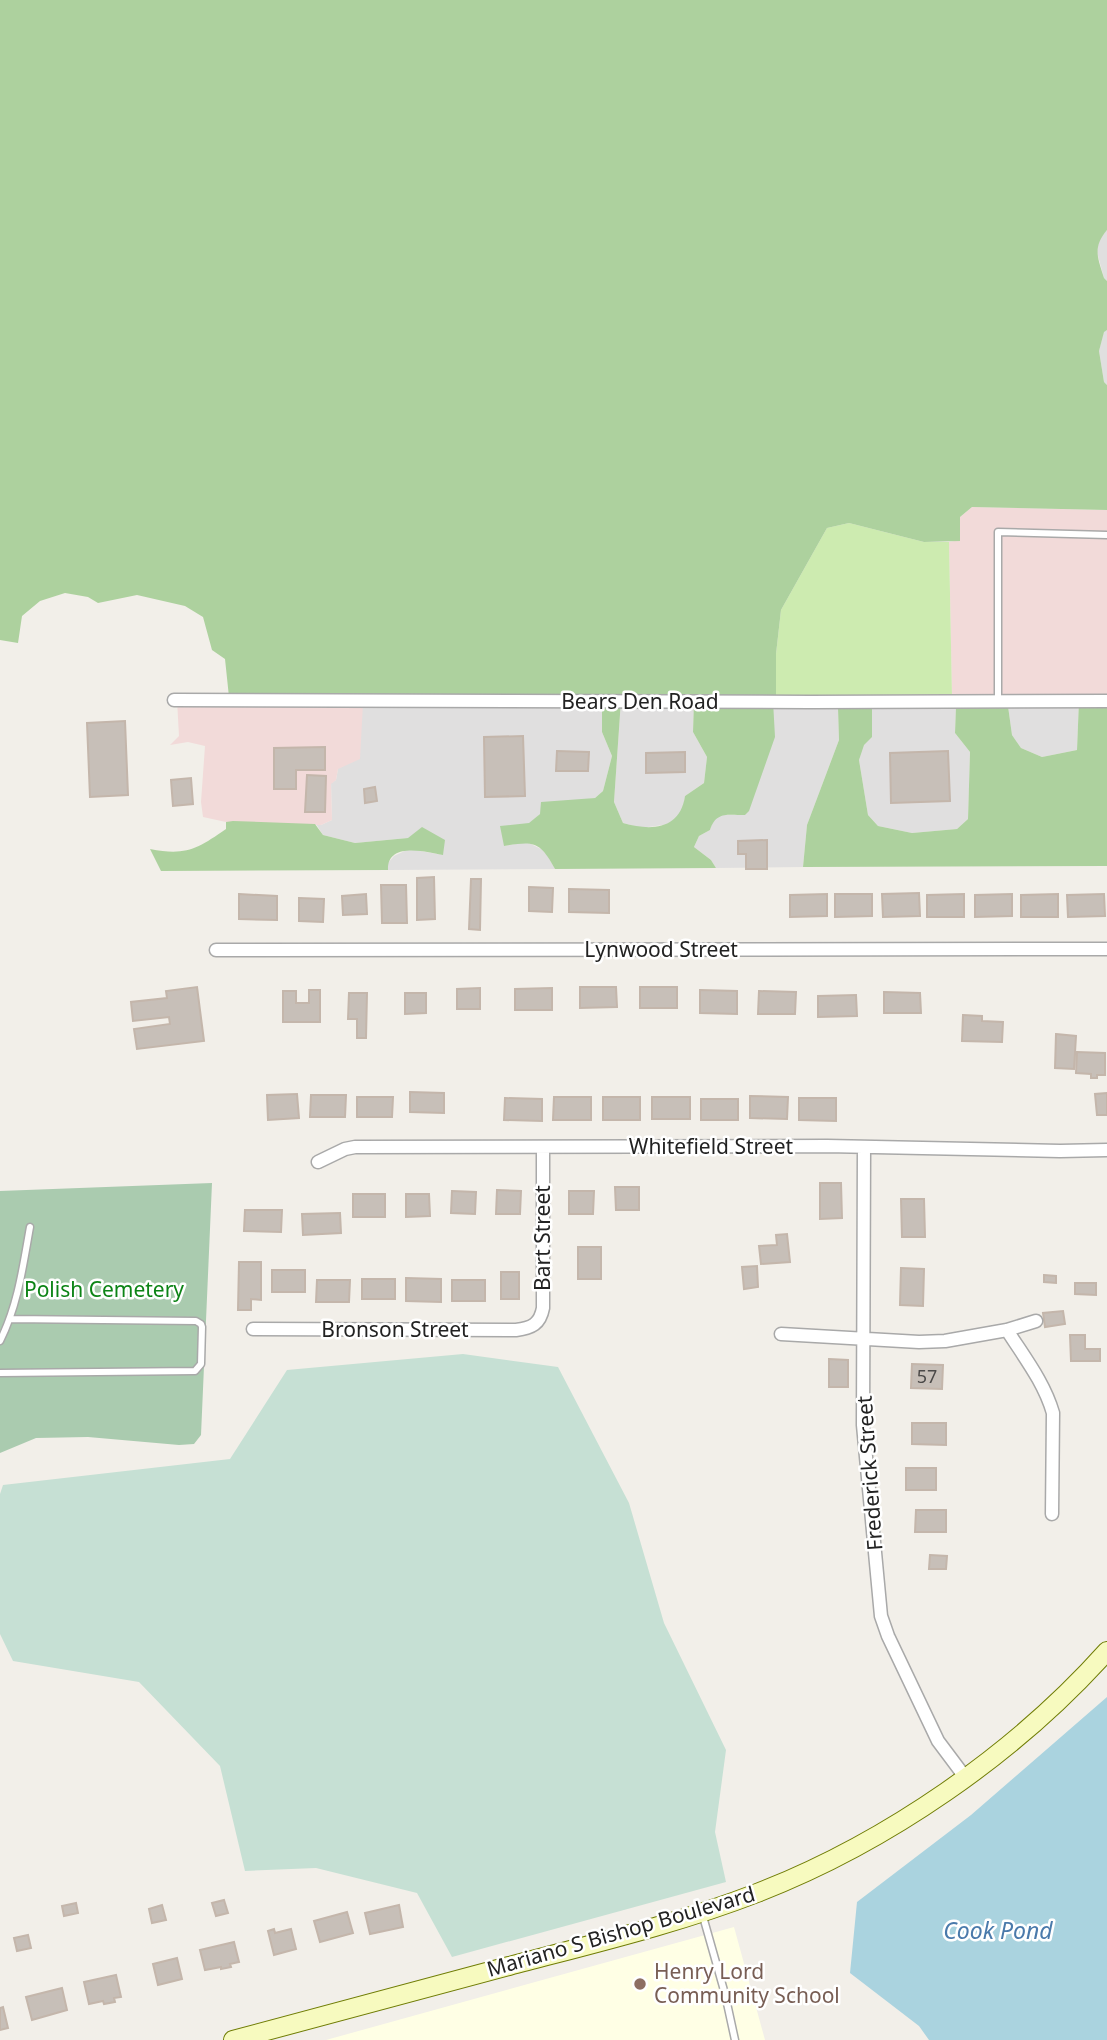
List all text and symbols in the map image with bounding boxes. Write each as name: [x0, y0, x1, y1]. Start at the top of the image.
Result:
street label: Bears Den Road: [561, 687, 719, 715]
street label: Lynwood Street: [584, 935, 738, 963]
street label: Whitefield Street: [629, 1132, 794, 1160]
street label: Bart Street: [528, 1185, 556, 1291]
park label: Polish Cemetery: [24, 1275, 184, 1303]
street label: Bronson Street: [321, 1315, 469, 1343]
house number: 57: [917, 1364, 937, 1388]
street label: Frederick Street: [850, 1394, 888, 1551]
street label: Mariano S Bishop Boulevard: [483, 1879, 758, 1983]
water label: Cook Pond: [943, 1914, 1053, 1946]
place label: Henry Lord Community School: [654, 1957, 840, 2009]
marker: Henry Lord Community School: [632, 1976, 648, 1992]

